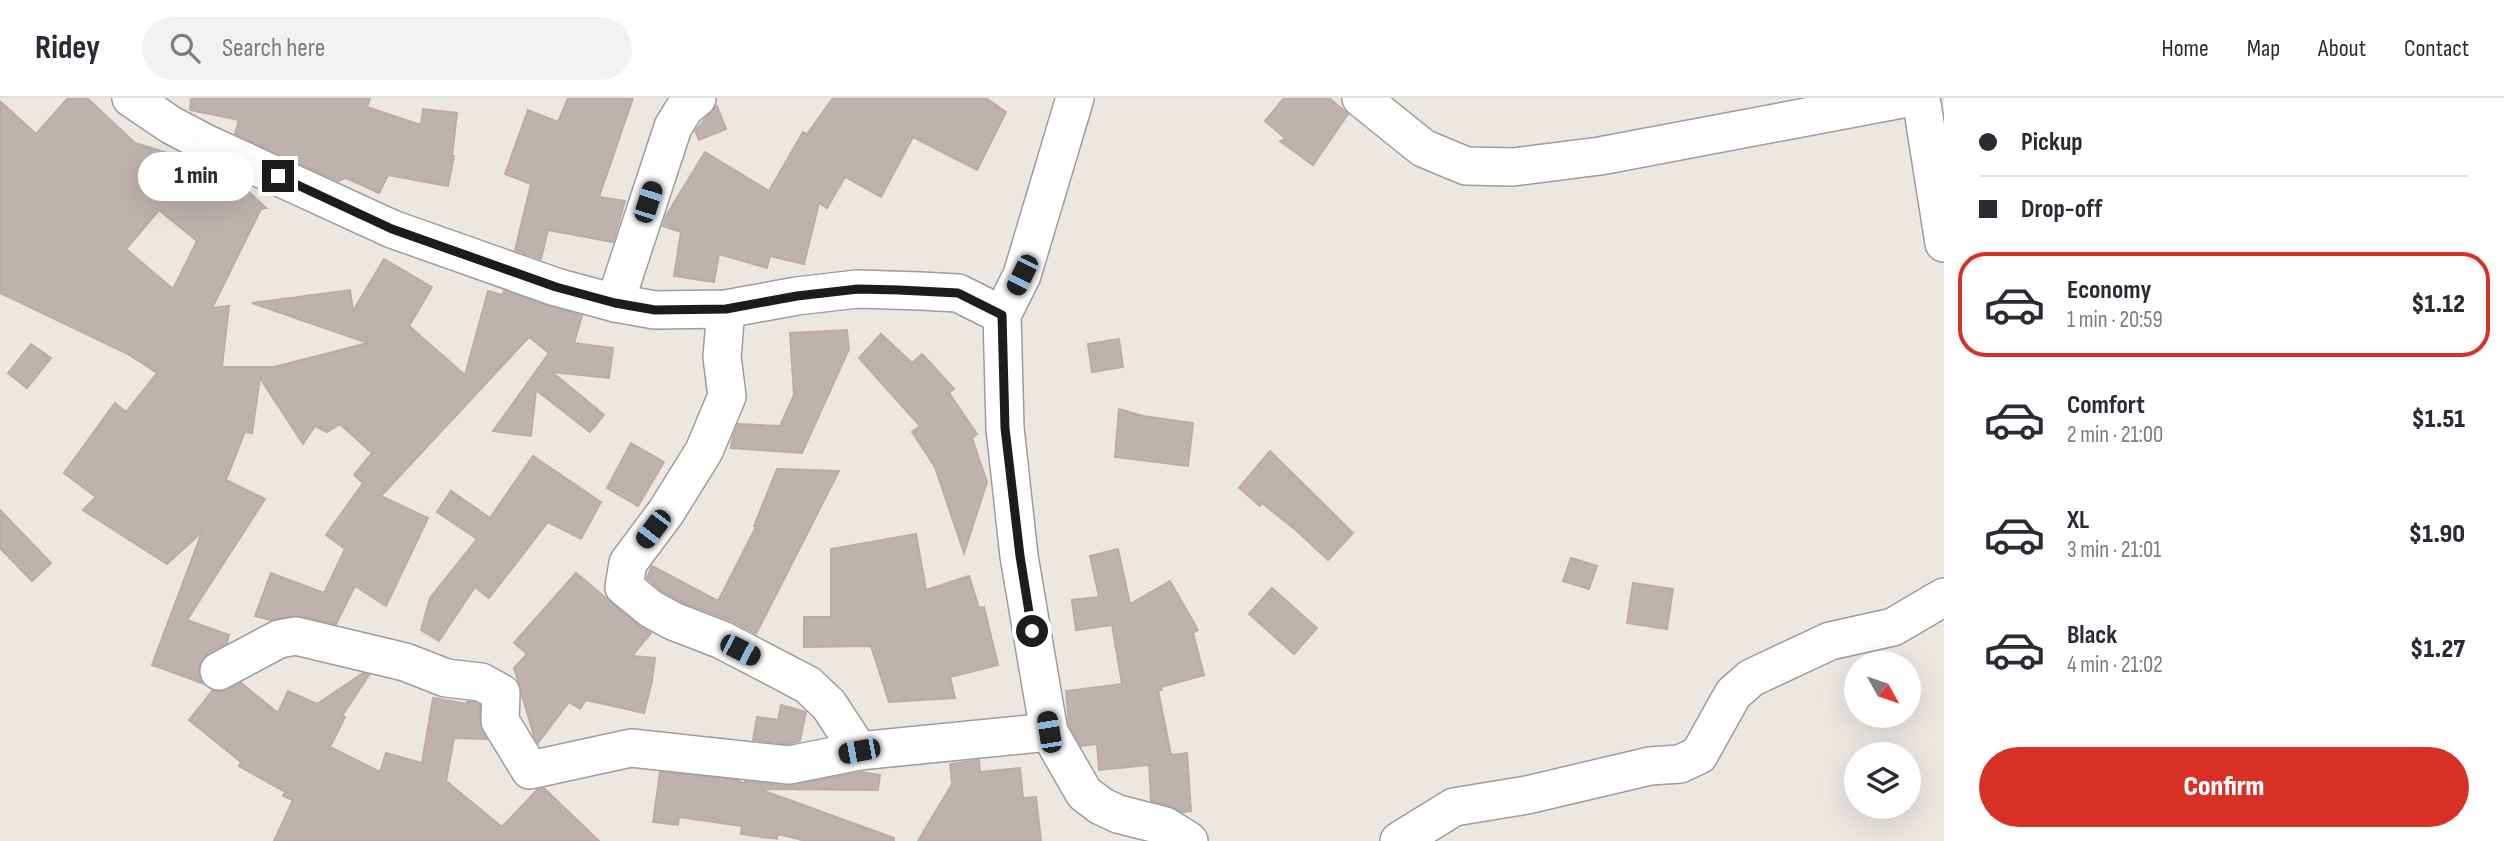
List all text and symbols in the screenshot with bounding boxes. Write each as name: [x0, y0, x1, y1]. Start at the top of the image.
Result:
search box: [142, 17, 632, 80]
text: Ridey: [35, 28, 100, 68]
icon: search: [166, 29, 204, 67]
text: Search here: [222, 33, 325, 64]
text: Home: [2161, 34, 2209, 63]
text: Map: [2247, 34, 2280, 63]
text: About: [2318, 34, 2366, 63]
text: Contact: [2404, 34, 2469, 63]
text: Pickup: [2021, 127, 2083, 158]
callout: 1 min: [138, 152, 254, 200]
route end: [262, 160, 294, 192]
text: 1 min: [174, 162, 218, 190]
car: [632, 179, 665, 225]
text: Drop-off: [2021, 194, 2102, 225]
car: [1004, 252, 1041, 298]
icon: car: [1983, 273, 2046, 336]
text: Economy: [2067, 275, 2151, 306]
text: $1.12: [2411, 289, 2465, 320]
text: 1 min · 20:59: [2067, 306, 2163, 334]
icon: car: [1983, 388, 2046, 451]
text: Comfort: [2067, 390, 2145, 421]
text: $1.51: [2411, 404, 2465, 435]
text: 2 min · 21:00: [2067, 421, 2163, 449]
icon: car: [1983, 503, 2046, 566]
text: XL: [2067, 505, 2089, 536]
car: [632, 506, 675, 552]
text: $1.90: [2409, 519, 2465, 550]
text: 3 min · 21:01: [2067, 536, 2161, 564]
route start: [1016, 615, 1048, 647]
icon: car: [1983, 618, 2046, 681]
text: Black: [2067, 620, 2117, 651]
car: [717, 631, 764, 669]
text: $1.27: [2410, 634, 2465, 665]
north arrow: [1844, 651, 1922, 728]
map controls: [1844, 651, 1921, 819]
text: 4 min · 21:02: [2067, 651, 2163, 679]
car: [1036, 710, 1063, 754]
car: [837, 737, 882, 765]
button: layers: [1844, 742, 1921, 819]
button: Confirm: [1979, 747, 2469, 827]

